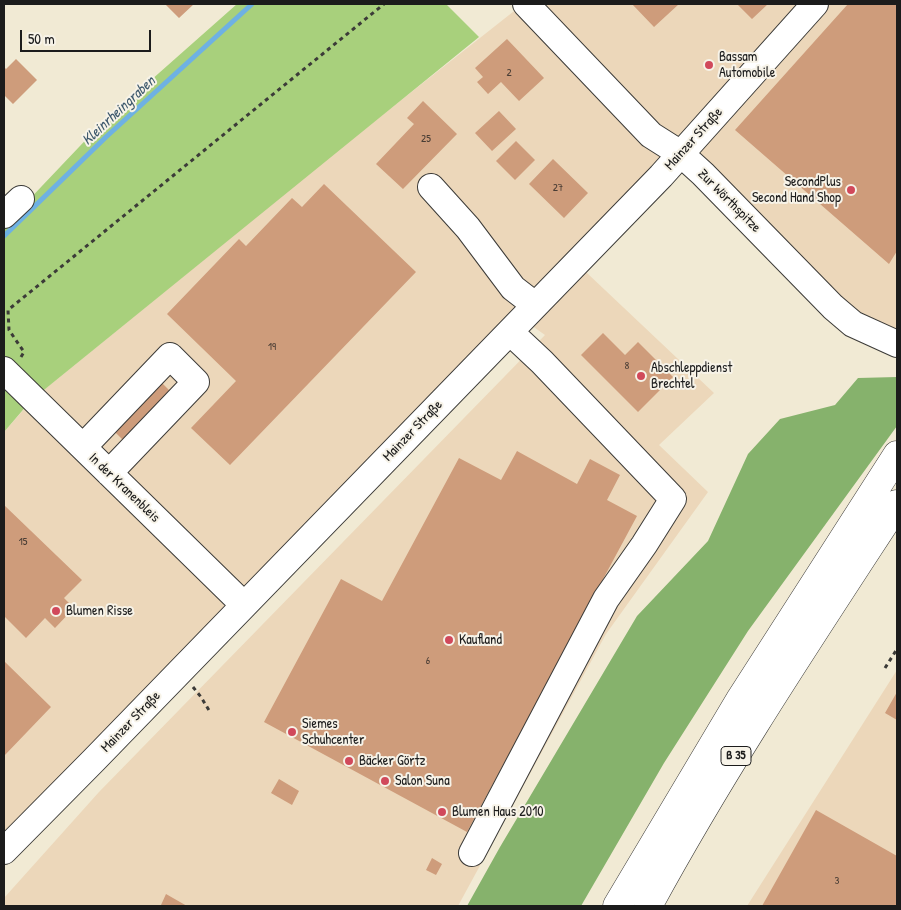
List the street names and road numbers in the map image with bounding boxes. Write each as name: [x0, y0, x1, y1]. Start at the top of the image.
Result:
street label: Mainzer Straße: [661, 104, 727, 174]
street label: Zur Wörthspitze: [694, 166, 764, 236]
street label: Mainzer Straße: [380, 397, 446, 465]
street label: In der Kranenbleis: [85, 450, 163, 526]
street label: Mainzer Straße: [98, 688, 164, 756]
road number: B 35: [721, 746, 751, 766]

